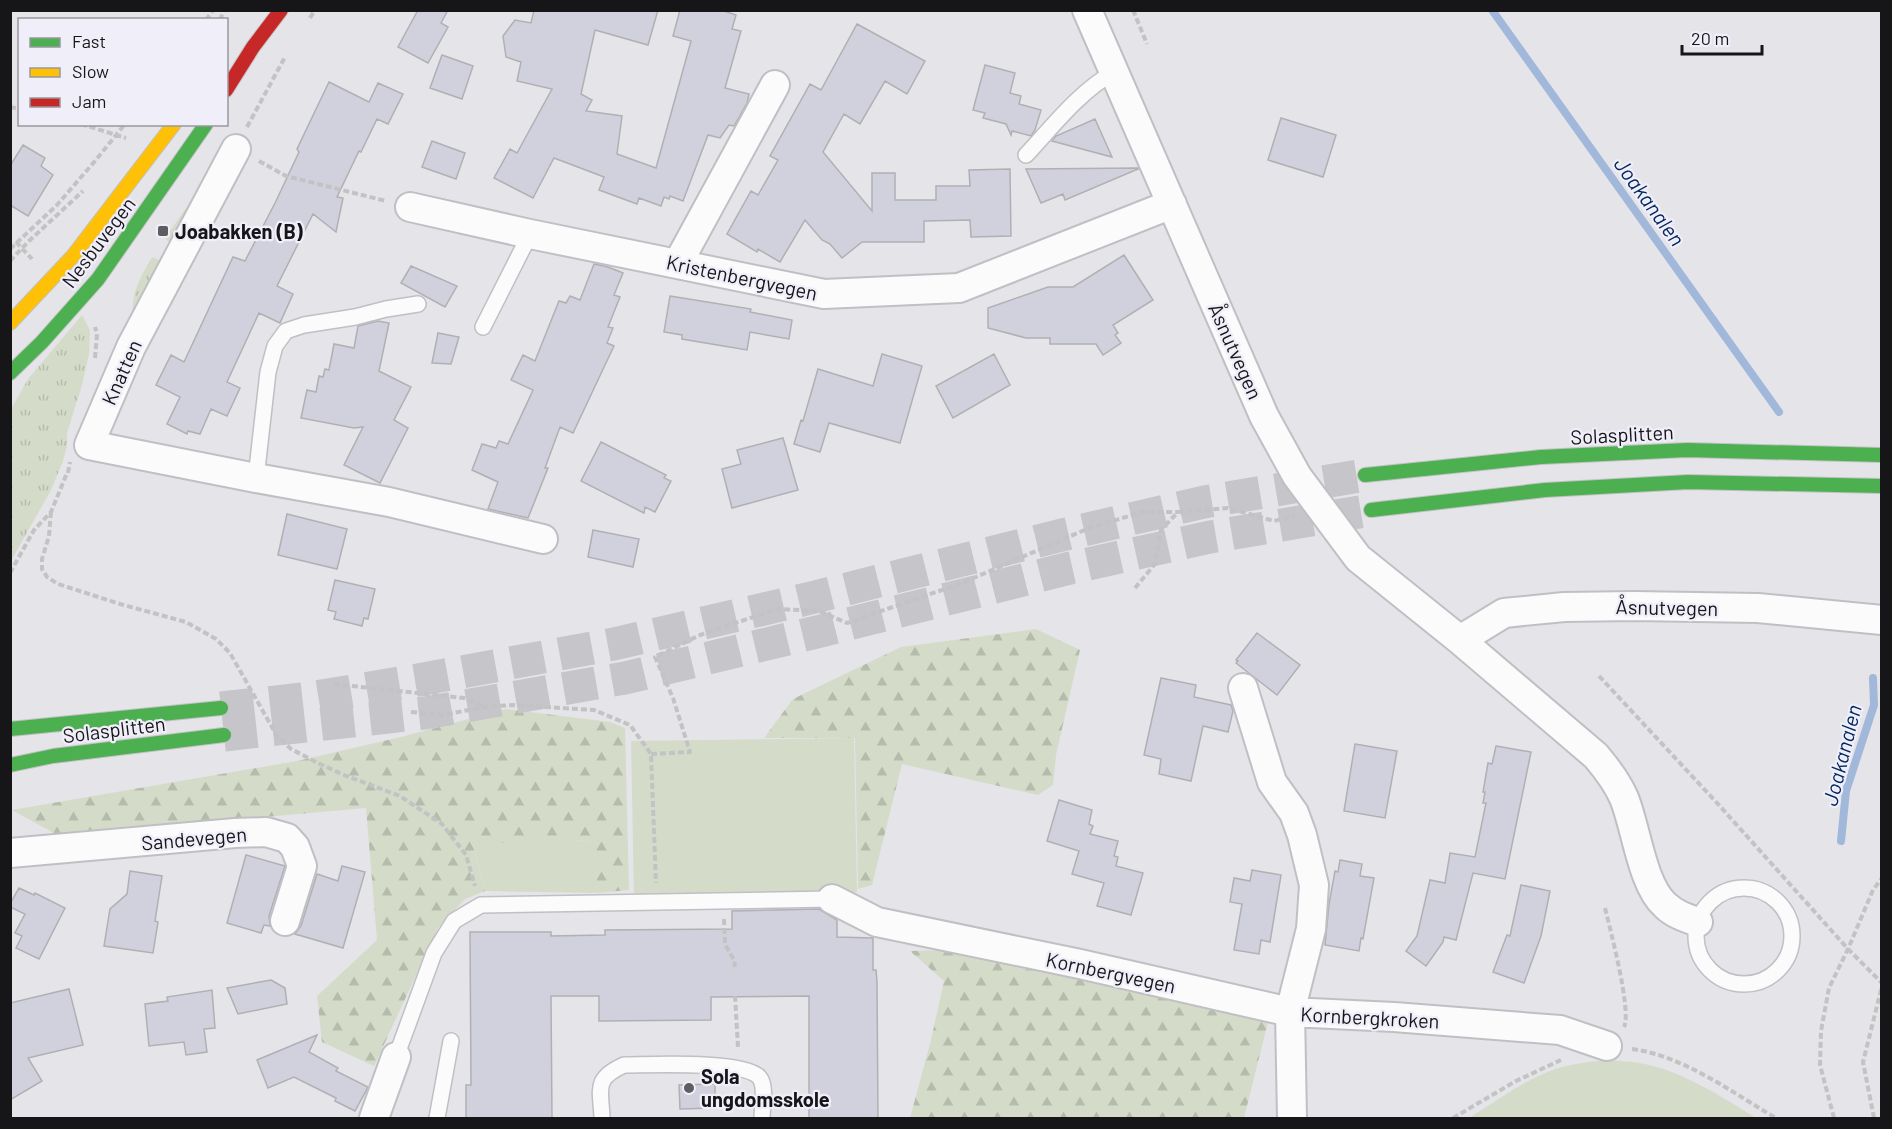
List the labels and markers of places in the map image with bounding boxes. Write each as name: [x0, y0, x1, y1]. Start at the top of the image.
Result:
place label: Joabakken (B): [175, 219, 303, 243]
marker: Joabakken (B): [156, 224, 170, 238]
place label: Sola ungdomsskole: [701, 1064, 830, 1111]
marker: Sola ungdomsskole: [682, 1081, 696, 1095]

